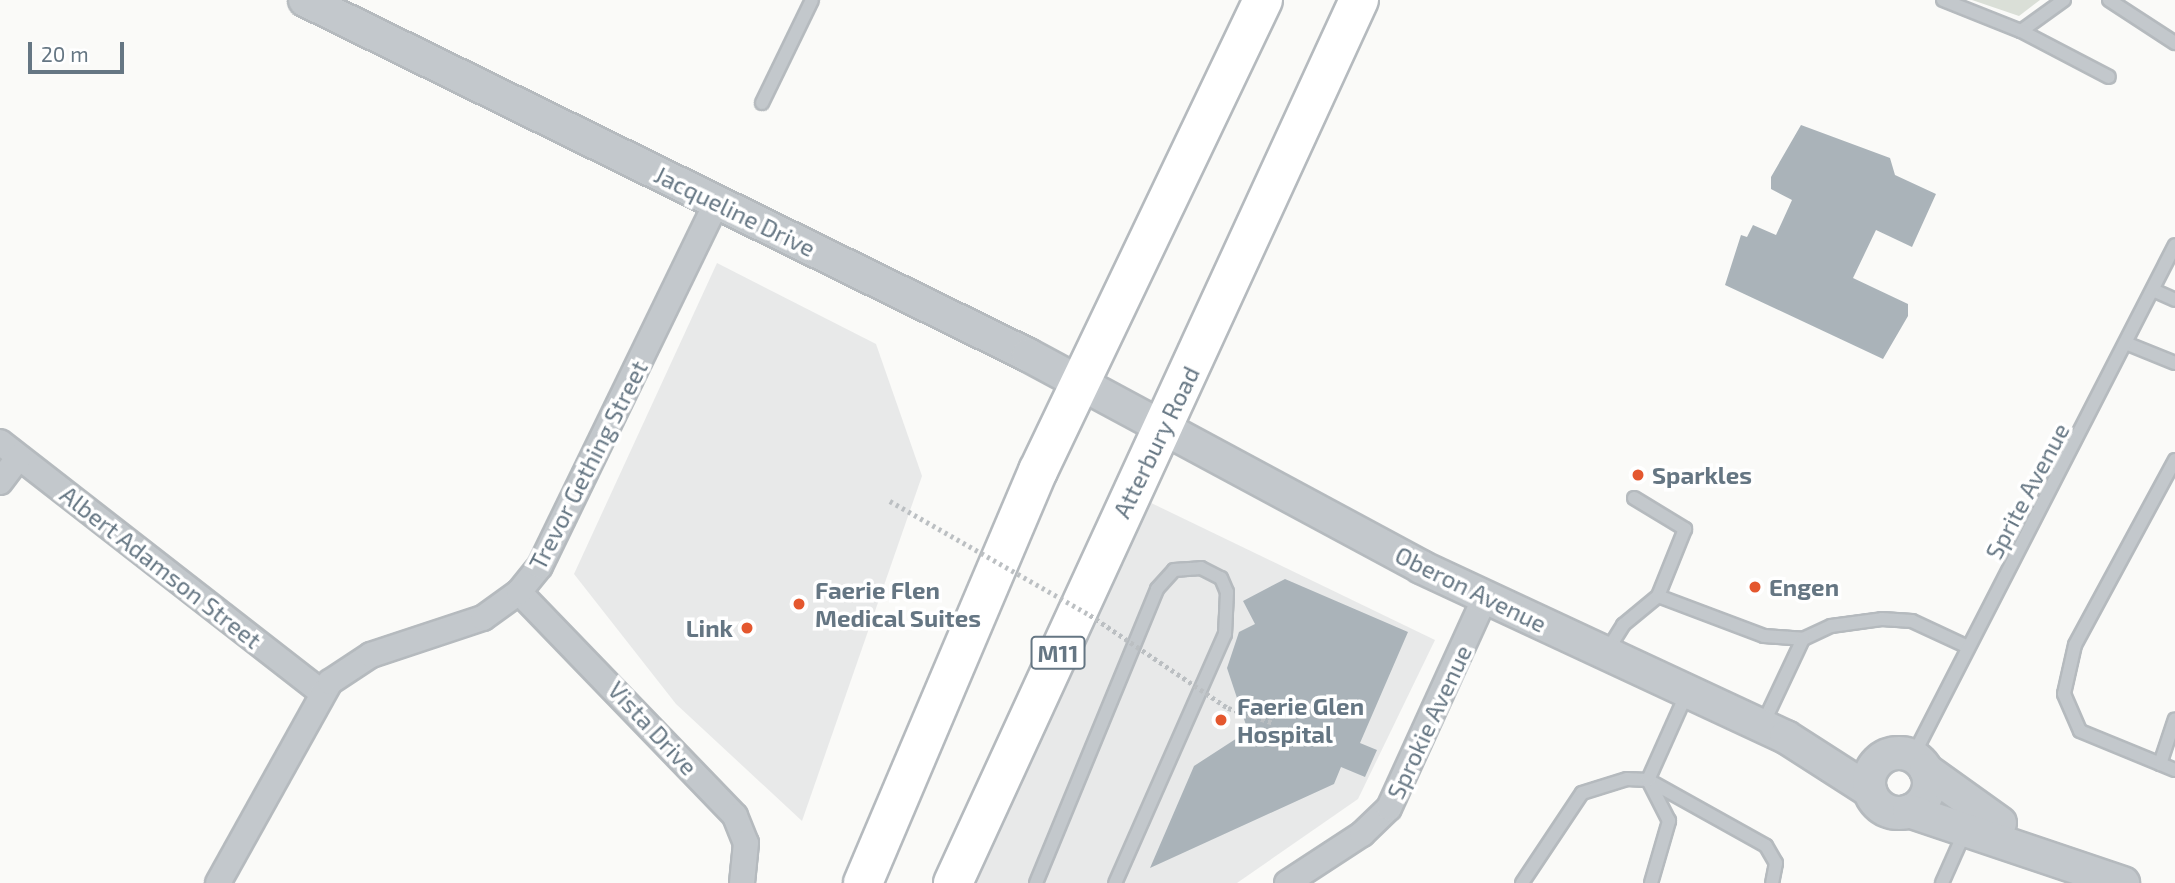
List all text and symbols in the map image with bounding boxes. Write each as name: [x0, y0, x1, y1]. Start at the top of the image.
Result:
scale bar: [32, 28, 128, 72]
text: 20 m: [41, 41, 89, 66]
street label: Jacqueline Drive: [650, 160, 820, 262]
street label: Trevor Gething Street: [523, 355, 653, 575]
street label: Atterbury Road: [1107, 361, 1205, 523]
street label: Sprite Avenue: [1979, 418, 2075, 564]
place label: Sparkles: [1652, 461, 1752, 489]
marker: Sparkles: [1630, 467, 1646, 483]
street label: Albert Adamson Street: [55, 479, 267, 655]
street label: Oberon Avenue: [1390, 540, 1552, 638]
place label: Engen: [1769, 573, 1839, 601]
place label: Faerie Flen Medical Suites: [815, 576, 981, 632]
marker: Engen: [1747, 579, 1763, 595]
marker: Faerie Flen Medical Suites: [789, 594, 809, 614]
place label: Link: [686, 614, 733, 642]
marker: Link: [739, 620, 755, 636]
road number: M11: [1030, 634, 1086, 673]
street label: Sprokie Avenue: [1381, 640, 1477, 804]
street label: Vista Drive: [602, 675, 704, 781]
place label: Faerie Glen Hospital: [1237, 692, 1364, 748]
marker: Faerie Glen Hospital: [1211, 710, 1231, 730]

